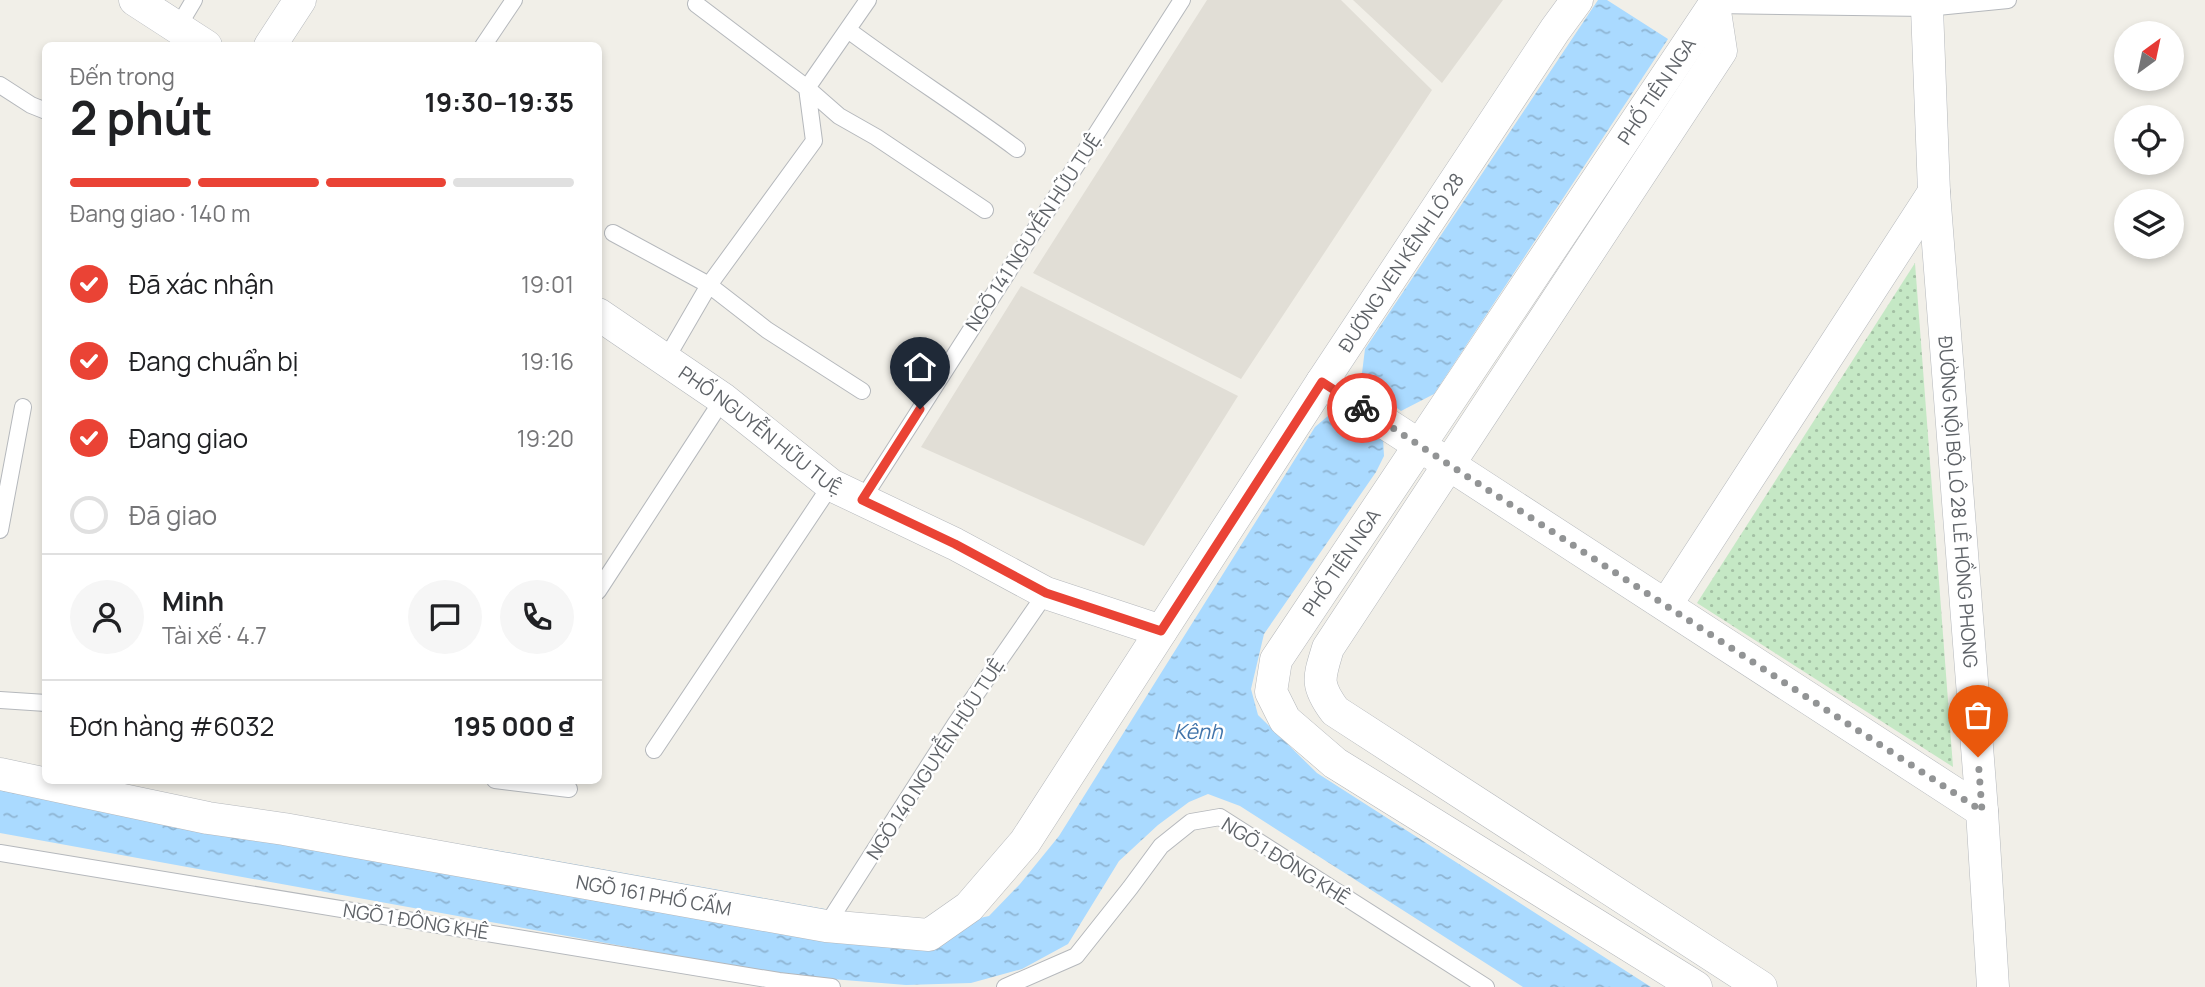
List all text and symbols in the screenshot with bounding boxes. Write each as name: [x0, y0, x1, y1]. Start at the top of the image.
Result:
north arrow: [2114, 21, 2184, 91]
map controls: [2114, 21, 2184, 259]
street label: PHỐ TIÊN NGA: [1611, 32, 1702, 150]
text: Đến trong: [70, 60, 175, 92]
text: 19:30–19:35: [425, 84, 574, 120]
text: 2 phút: [70, 86, 212, 149]
button: locate: [2114, 105, 2184, 175]
street label: NGÕ 141 NGUYỄN HỮU TUỆ: [958, 128, 1107, 336]
street label: ĐƯỜNG VEN KÊNH LÔ 28: [1332, 168, 1470, 357]
button: layers: [2114, 189, 2184, 259]
text: Đang giao · 140 m: [70, 197, 250, 229]
icon: check: [70, 265, 108, 303]
text: Đã xác nhận: [129, 266, 274, 302]
text: 19:01: [521, 268, 574, 300]
street label: ĐƯỜNG NỘI BỘ LÔ 28 LÊ HỒNG PHONG: [1932, 335, 1984, 669]
pin: [890, 337, 950, 409]
icon: check: [70, 342, 108, 380]
text: Đang chuẩn bị: [129, 343, 299, 379]
text: 19:16: [521, 345, 574, 377]
icon: home: [901, 348, 939, 386]
street label: PHỐ NGUYỄN HỮU TUỆ: [674, 360, 846, 501]
courier: [1327, 373, 1397, 443]
icon: bike: [1343, 389, 1381, 427]
icon: check: [70, 419, 108, 457]
text: Đang giao: [129, 420, 248, 456]
text: 19:20: [517, 422, 574, 454]
text: Đã giao: [129, 497, 217, 533]
street label: PHỐ TIÊN NGA: [1296, 504, 1386, 621]
button: person: [70, 580, 144, 654]
button: chat: [408, 580, 482, 654]
button: phone: [500, 580, 574, 654]
text: Minh: [162, 583, 224, 619]
text: Tài xế · 4.7: [162, 619, 267, 651]
street label: NGÕ 140 NGUYỄN HỮU TUỆ: [859, 653, 1010, 865]
pin: [1948, 685, 2008, 757]
icon: bag: [1959, 696, 1997, 734]
text: Đơn hàng #6032: [70, 708, 274, 744]
text: 195 000 ₫: [453, 708, 574, 744]
water label: Kênh: [1174, 717, 1224, 745]
street label: NGÕ 1 ĐÔNG KHÊ: [1217, 811, 1355, 911]
street label: NGÕ 161 PHỐ CẤM: [574, 869, 734, 922]
street label: NGÕ 1 ĐÔNG KHÊ: [341, 897, 491, 945]

